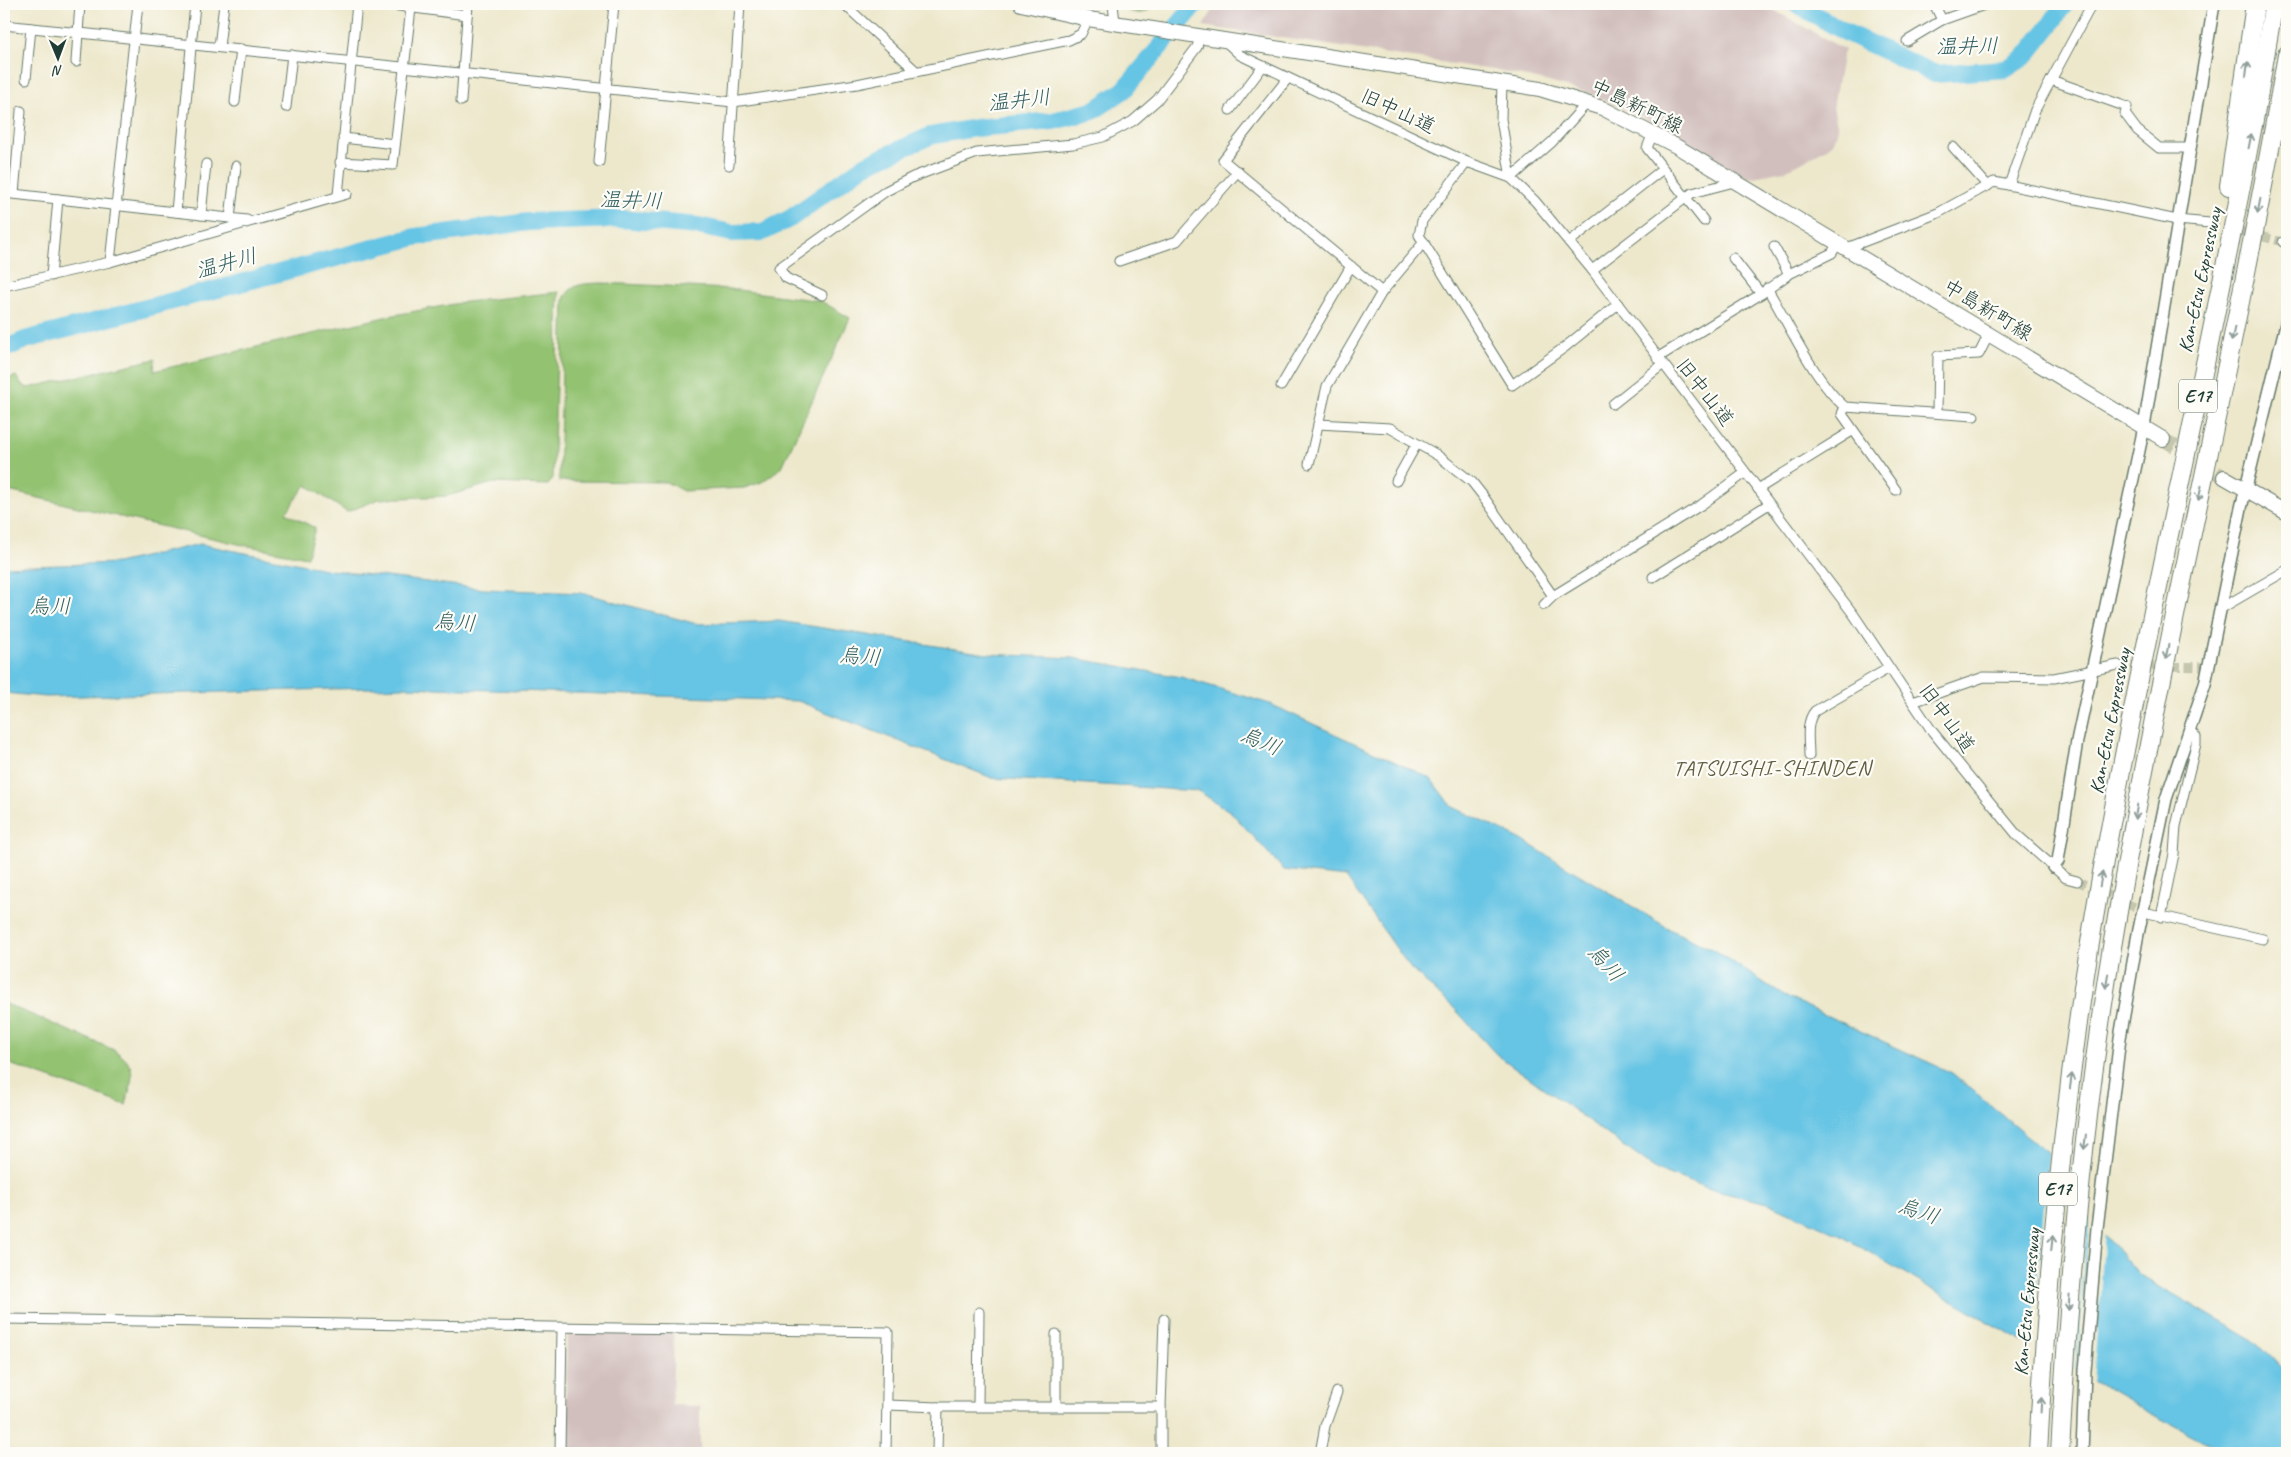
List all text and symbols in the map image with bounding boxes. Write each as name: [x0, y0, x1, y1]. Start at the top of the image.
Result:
north arrow: [32, 32, 82, 82]
water label: 温井川: [1935, 32, 1999, 60]
one-way arrow: [2242, 61, 2252, 77]
text: N: [51, 62, 63, 79]
street label: 中島新町線: [1587, 73, 1687, 139]
street label: 旧中山道: [1356, 83, 1440, 139]
water label: 温井川: [986, 84, 1052, 116]
one-way arrow: [2246, 133, 2255, 149]
water label: 温井川: [599, 186, 663, 214]
one-way arrow: [2254, 198, 2263, 214]
street label: Kan-Etsu Expressway: [2172, 203, 2228, 355]
water label: 温井川: [192, 242, 260, 284]
street label: 中島新町線: [1939, 274, 2037, 346]
one-way arrow: [2228, 325, 2237, 341]
street label: 旧中山道: [1671, 353, 1739, 431]
road number: E17: [2179, 380, 2217, 412]
one-way arrow: [2195, 485, 2204, 501]
water label: 烏川: [29, 593, 71, 619]
water label: 烏川: [433, 608, 477, 636]
water label: 烏川: [838, 641, 882, 671]
street label: Kan-Etsu Expressway: [2084, 644, 2137, 796]
one-way arrow: [2162, 644, 2171, 660]
street label: 旧中山道: [1913, 678, 1981, 758]
water label: 烏川: [1237, 721, 1285, 761]
district label: TATSUISHI-SHINDEN: [1673, 754, 1874, 782]
one-way arrow: [2131, 803, 2140, 819]
one-way arrow: [2097, 871, 2107, 887]
water label: 烏川: [1582, 939, 1630, 987]
one-way arrow: [2102, 972, 2112, 988]
one-way arrow: [2066, 1073, 2076, 1089]
one-way arrow: [2080, 1133, 2090, 1149]
road number: E17: [2039, 1172, 2077, 1206]
water label: 烏川: [1895, 1192, 1943, 1230]
street label: Kan-Etsu Expressway: [2008, 1225, 2046, 1377]
one-way arrow: [2048, 1235, 2057, 1251]
one-way arrow: [2065, 1295, 2074, 1311]
one-way arrow: [2036, 1397, 2045, 1413]

